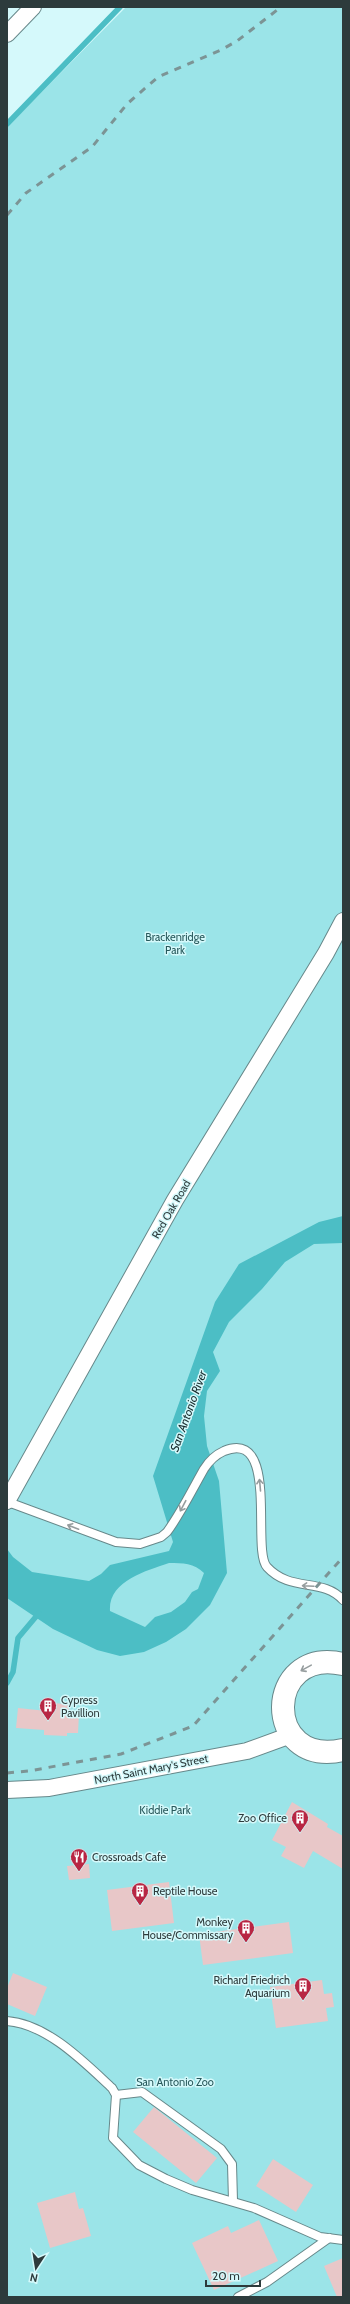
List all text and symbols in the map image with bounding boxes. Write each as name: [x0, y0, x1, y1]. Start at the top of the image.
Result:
park label: Brackenridge Park: [145, 930, 205, 957]
street label: Red Oak Road: [149, 1177, 193, 1241]
water label: San Antonio River: [166, 1367, 210, 1454]
one-way arrow: [256, 1479, 264, 1492]
one-way arrow: [179, 1500, 186, 1512]
one-way arrow: [68, 1522, 80, 1530]
one-way arrow: [302, 1582, 315, 1589]
one-way arrow: [300, 1665, 312, 1673]
place label: Cypress Pavillion: [61, 1693, 100, 1720]
building icon: Cypress Pavillion: [38, 1696, 58, 1721]
street label: North Saint Mary's Street: [93, 1751, 209, 1787]
park label: Kiddie Park: [139, 1803, 191, 1817]
building icon: Zoo Office: [290, 1808, 310, 1833]
place label: Zoo Office: [238, 1811, 287, 1825]
restaurant icon: Crossroads Cafe: [69, 1847, 89, 1872]
place label: Crossroads Cafe: [92, 1850, 167, 1864]
building icon: Reptile House: [130, 1881, 150, 1906]
place label: Reptile House: [153, 1884, 218, 1898]
place label: Monkey House/Commissary: [142, 1915, 233, 1942]
building icon: Monkey House/Commissary: [236, 1918, 256, 1943]
place label: Richard Friedrich Aquarium: [213, 1973, 290, 2000]
building icon: Richard Friedrich Aquarium: [293, 1976, 313, 2001]
park label: San Antonio Zoo: [136, 2075, 214, 2089]
north arrow: [16, 2248, 56, 2288]
scale bar: [206, 2262, 260, 2288]
text: 20 m: [212, 2268, 240, 2283]
text: N: [29, 2270, 39, 2285]

